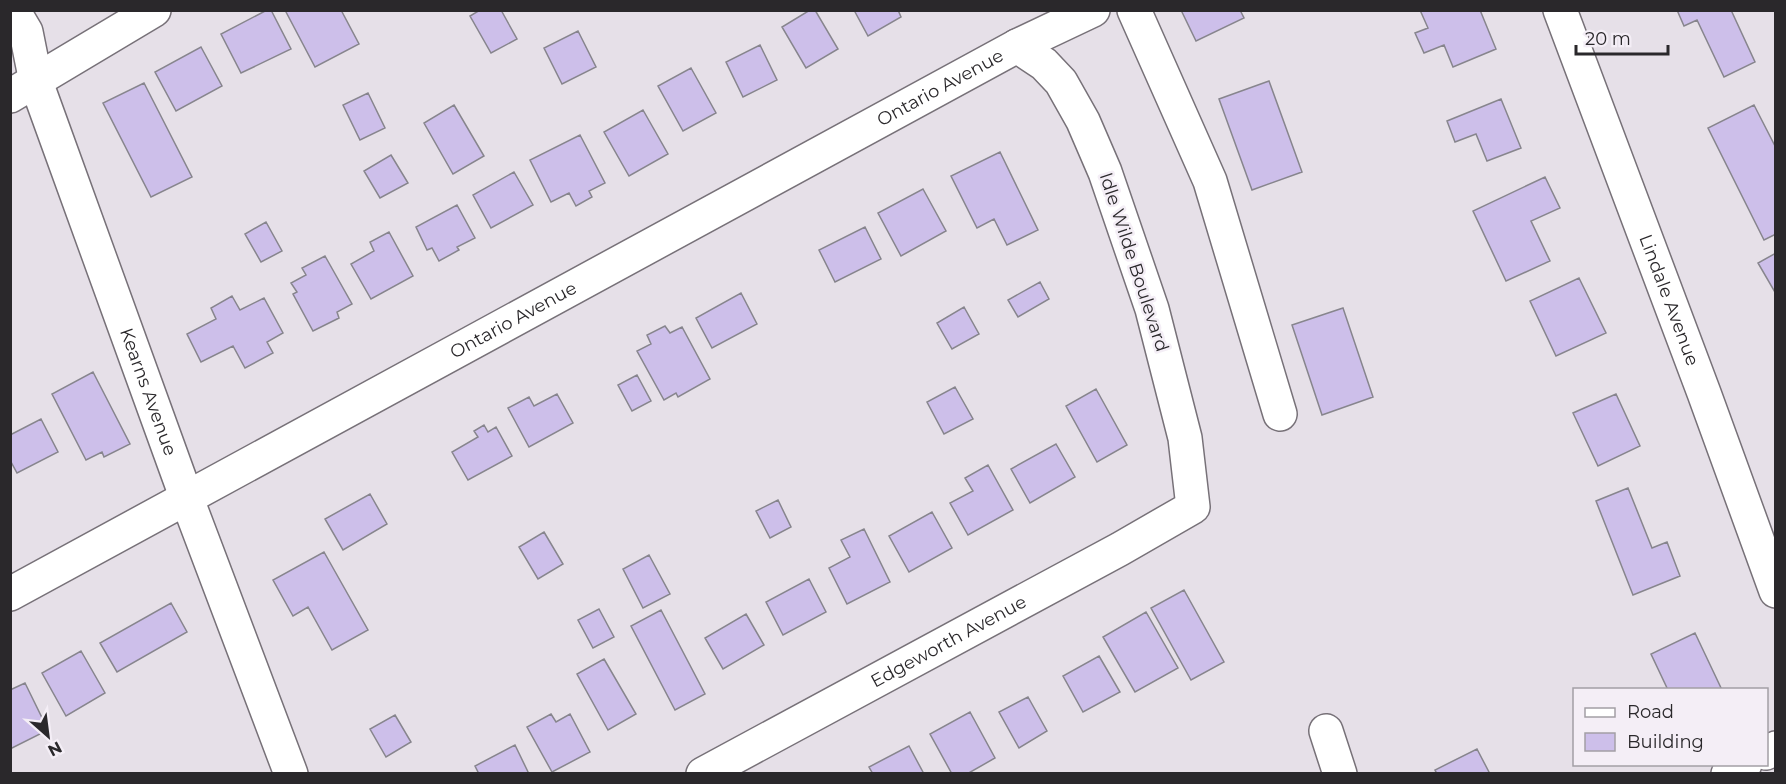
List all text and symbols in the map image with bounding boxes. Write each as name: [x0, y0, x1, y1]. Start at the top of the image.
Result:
scale bar: [1576, 18, 1668, 56]
text: 20 m: [1585, 28, 1631, 50]
street label: Ontario Avenue: [873, 44, 1007, 131]
street label: Idle Wilde Boulevard: [1095, 170, 1173, 354]
street label: Lindale Avenue: [1634, 231, 1704, 369]
street label: Ontario Avenue: [446, 277, 580, 363]
street label: Kearns Avenue: [115, 325, 181, 459]
street label: Edgeworth Avenue: [867, 591, 1030, 692]
legend: [1573, 688, 1768, 766]
text: Road: [1627, 701, 1674, 723]
north arrow: [18, 706, 78, 766]
text: Building: [1627, 731, 1704, 753]
text: N: [45, 737, 65, 760]

